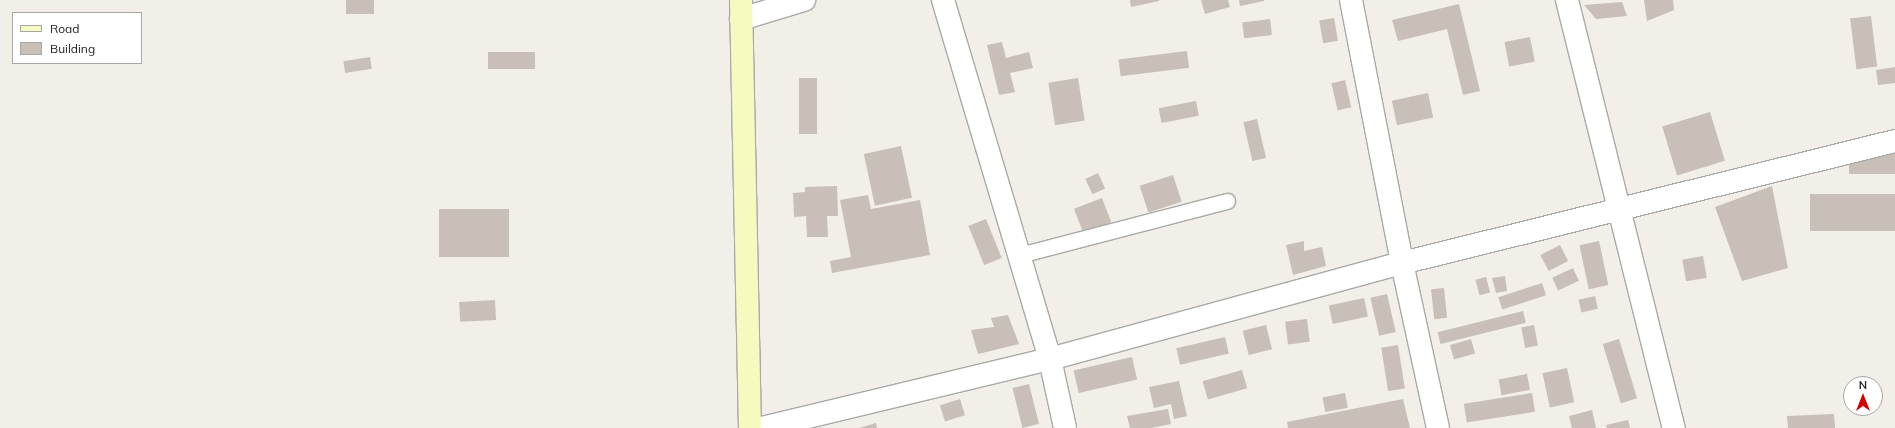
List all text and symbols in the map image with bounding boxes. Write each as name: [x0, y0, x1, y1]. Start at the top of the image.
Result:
legend: [12, 12, 142, 64]
text: Road: [50, 21, 79, 36]
text: Building: [50, 41, 95, 56]
north arrow: [1843, 376, 1883, 416]
text: N: [1859, 378, 1867, 392]

